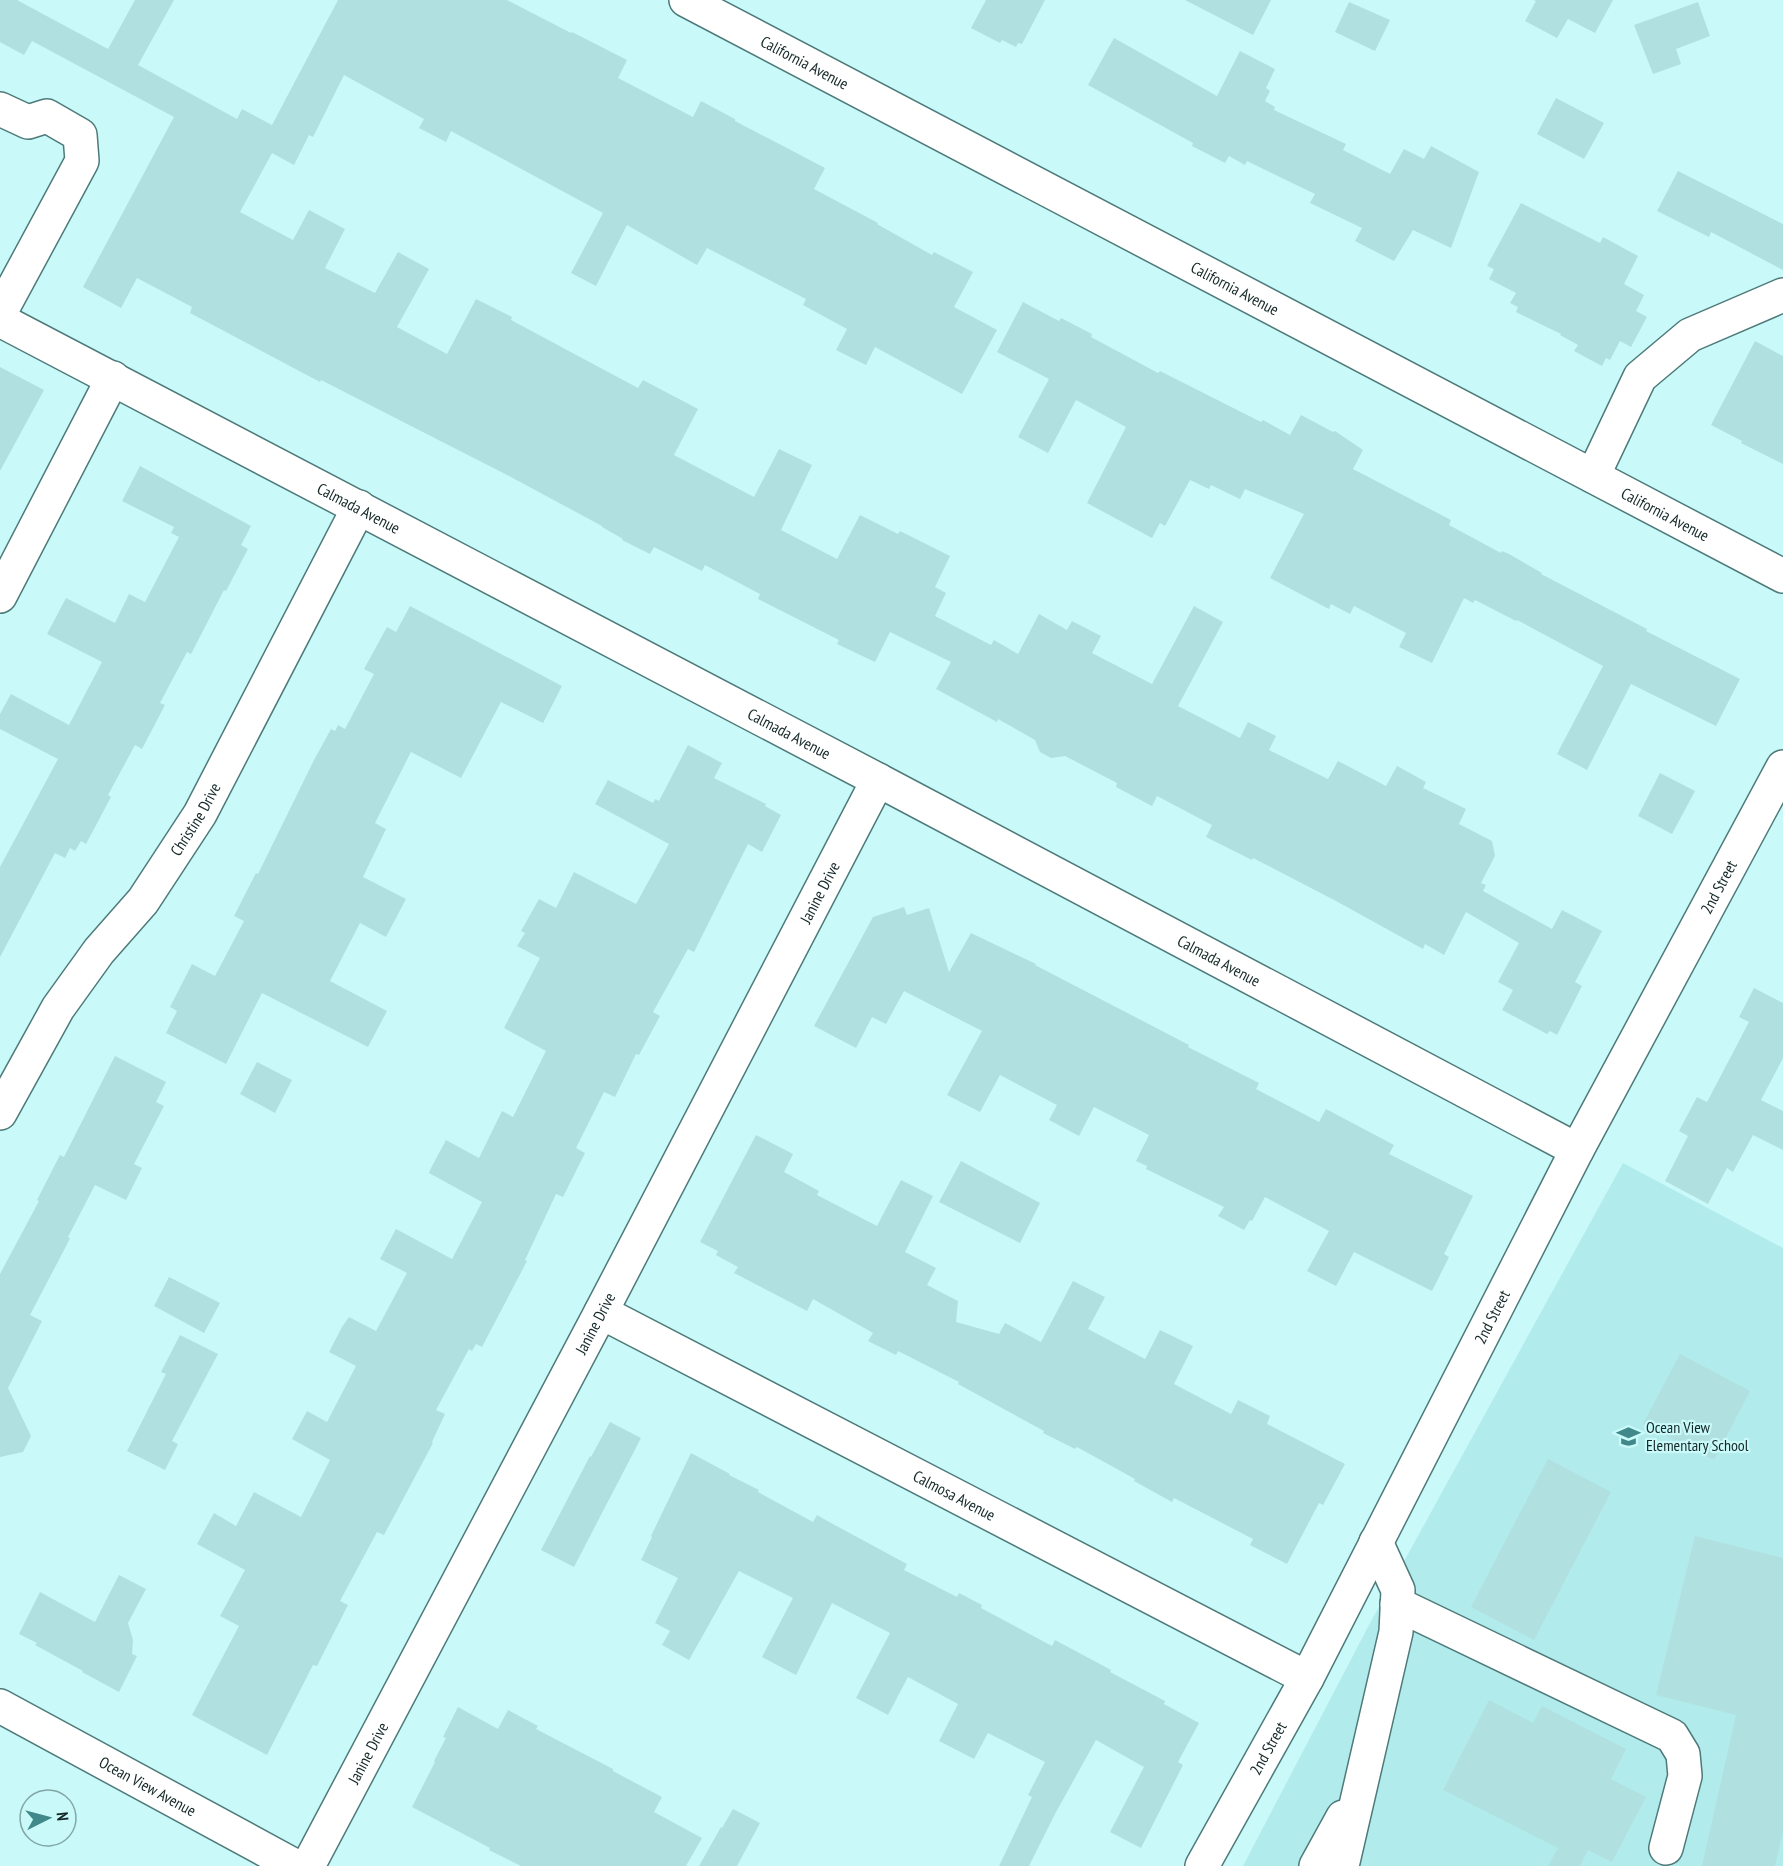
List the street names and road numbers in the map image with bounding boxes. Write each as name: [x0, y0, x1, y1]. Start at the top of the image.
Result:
street label: California Avenue: [757, 31, 852, 94]
street label: California Avenue: [1188, 257, 1282, 319]
street label: Calmada Avenue: [314, 478, 404, 538]
street label: California Avenue: [1618, 483, 1713, 545]
street label: Calmada Avenue: [744, 704, 834, 763]
street label: Christine Drive: [166, 779, 225, 859]
street label: 2nd Street: [1696, 856, 1741, 917]
street label: Janine Drive: [795, 858, 844, 927]
street label: Calmada Avenue: [1174, 930, 1264, 991]
street label: 2nd Street: [1470, 1286, 1514, 1347]
street label: Janine Drive: [570, 1289, 619, 1358]
street label: Calmosa Avenue: [910, 1466, 999, 1525]
street label: 2nd Street: [1245, 1718, 1291, 1778]
street label: Janine Drive: [343, 1719, 392, 1788]
street label: Ocean View Avenue: [96, 1752, 200, 1820]

